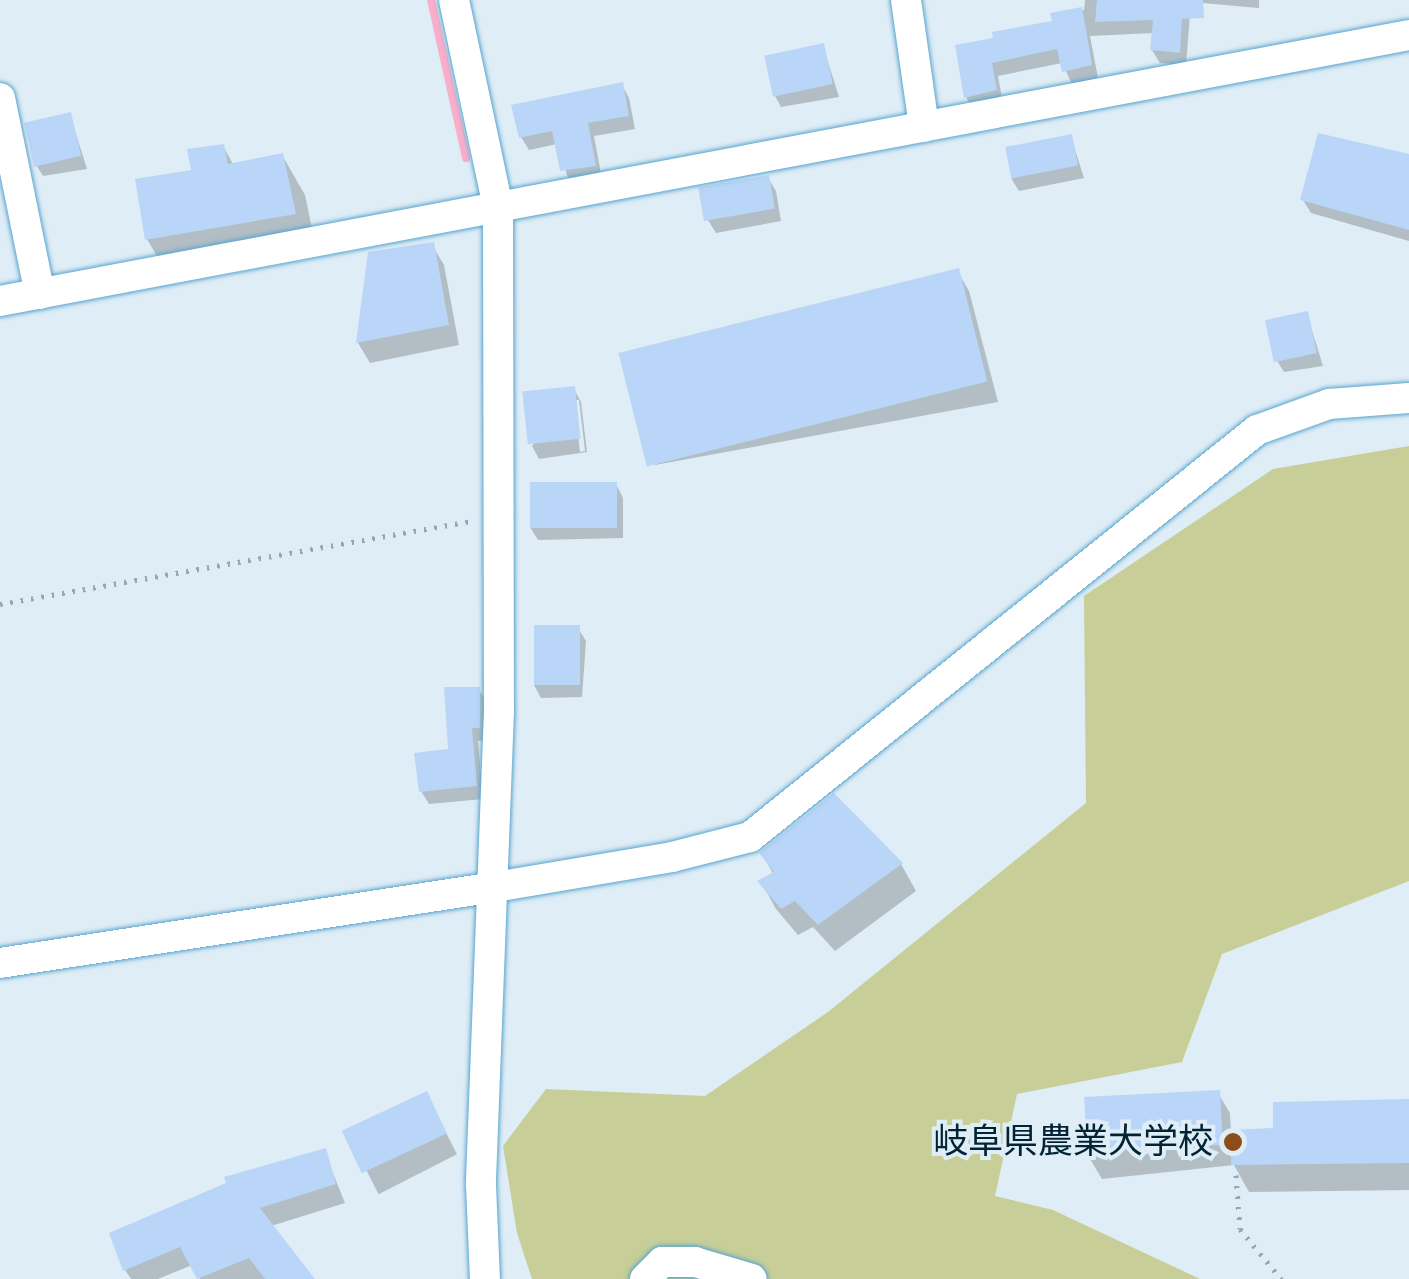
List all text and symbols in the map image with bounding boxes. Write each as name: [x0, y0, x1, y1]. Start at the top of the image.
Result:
place label: 岐阜県農業大学校: [933, 1121, 1213, 1163]
marker: 岐阜県農業大学校: [1222, 1131, 1244, 1153]

